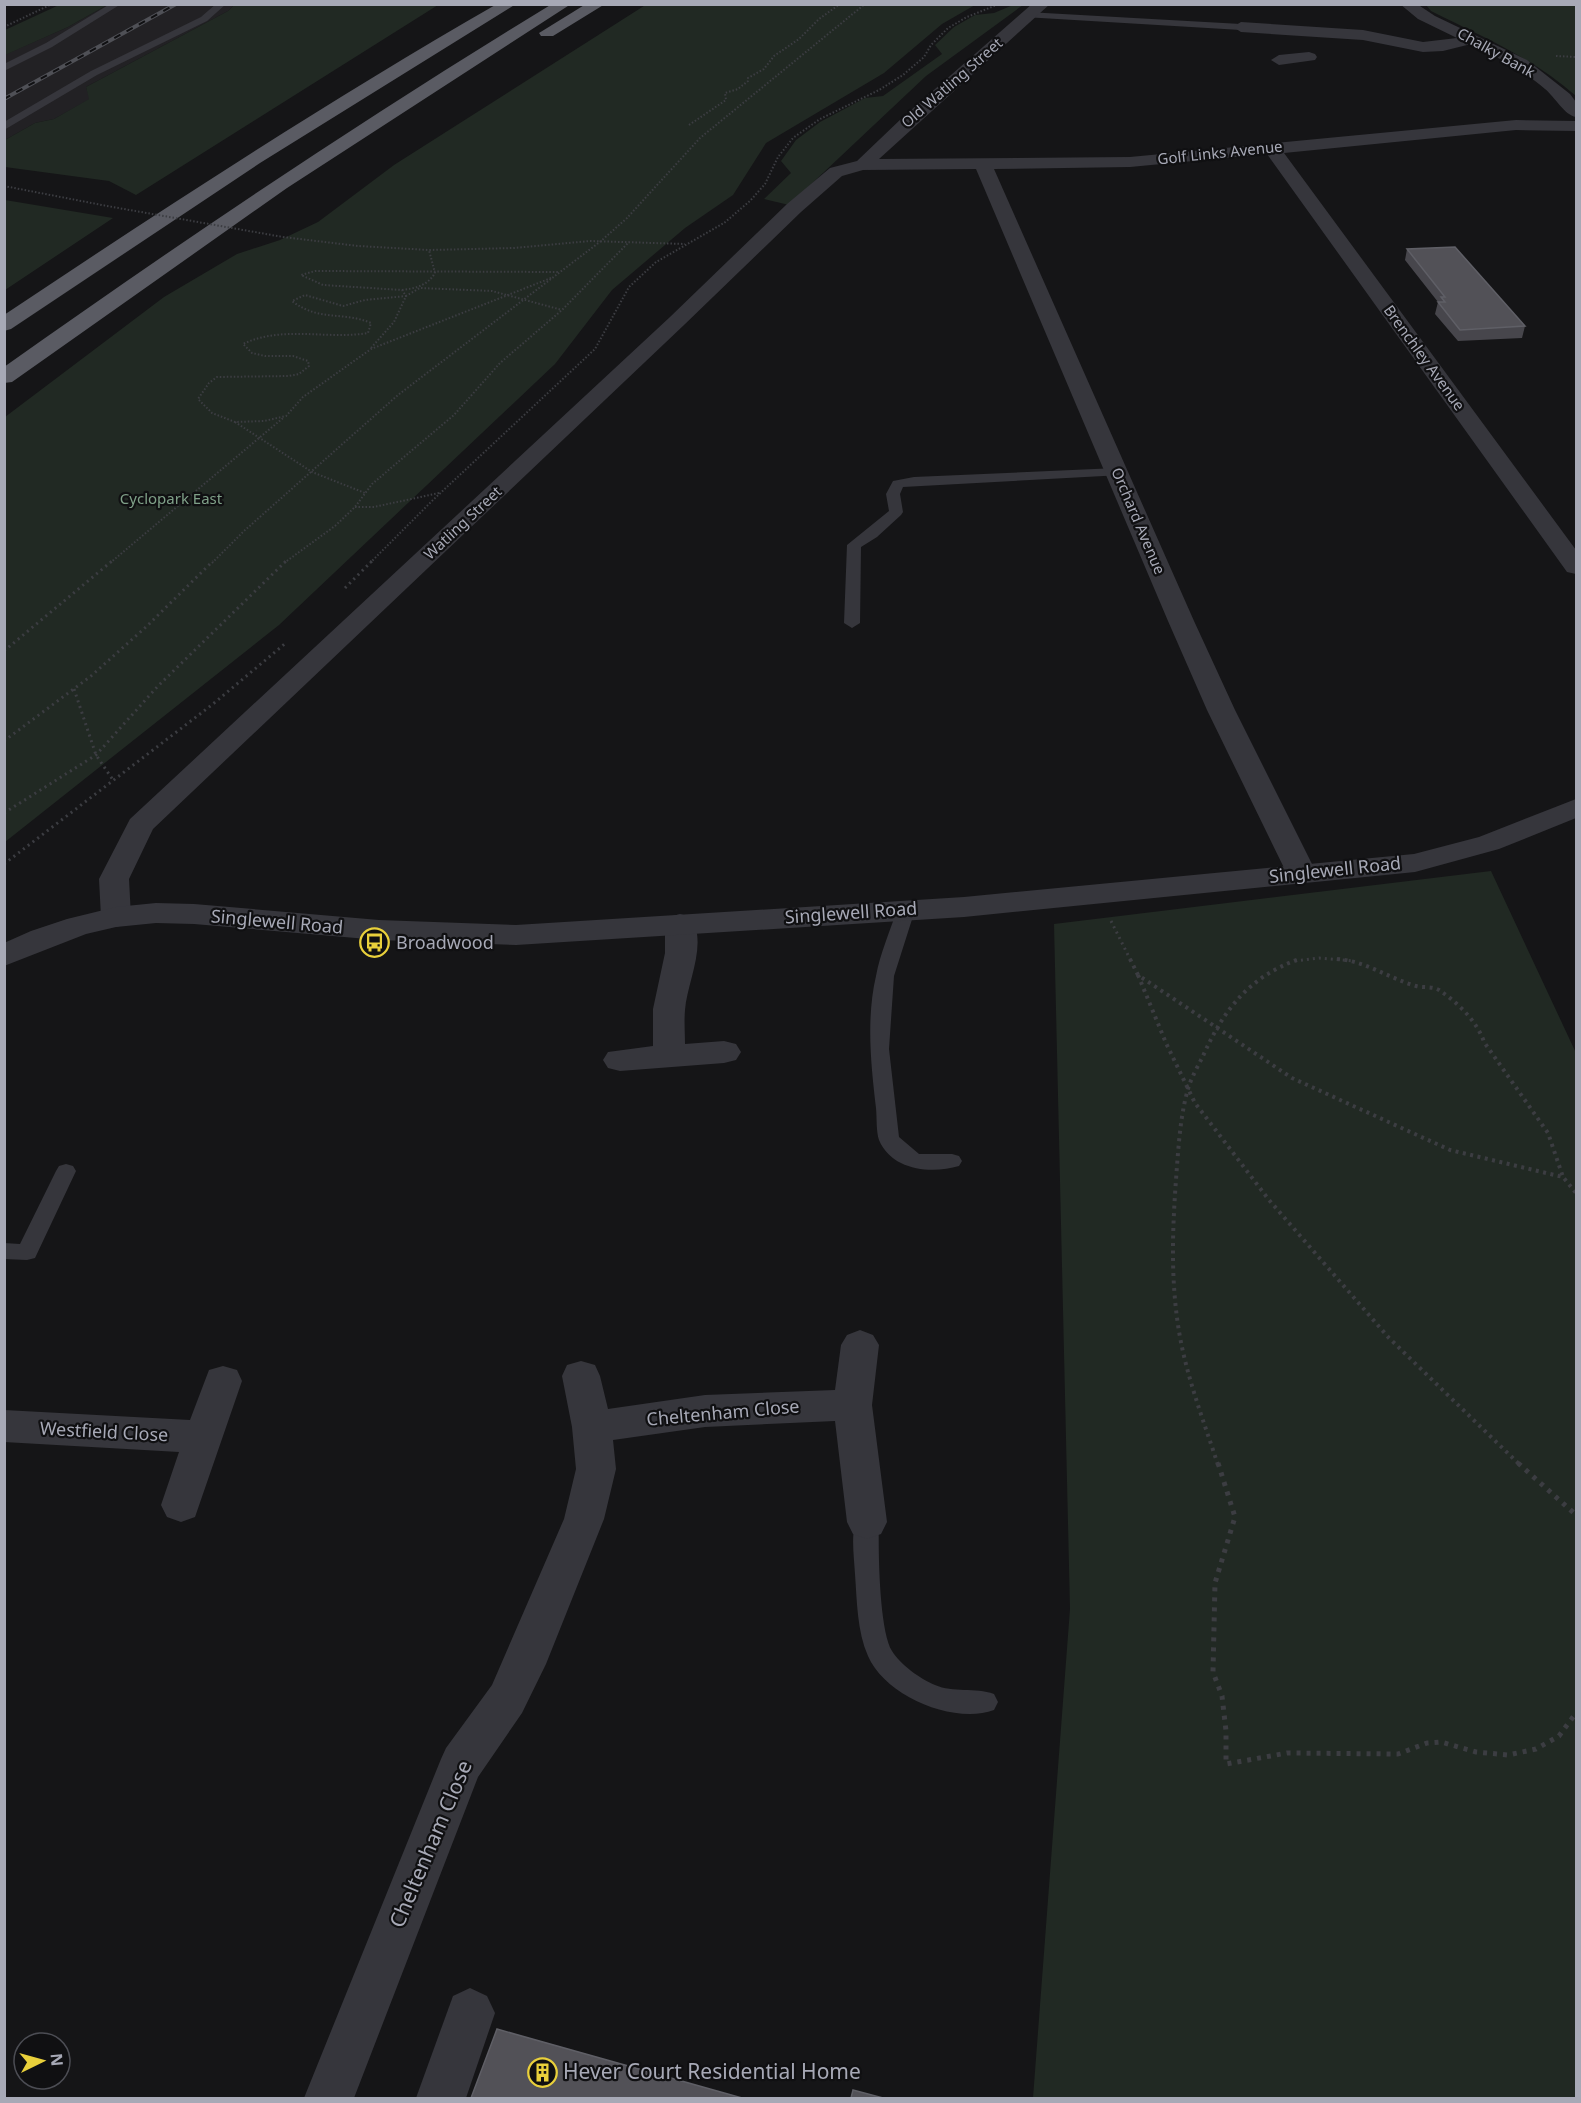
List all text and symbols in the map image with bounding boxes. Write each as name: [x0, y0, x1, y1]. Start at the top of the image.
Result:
street label: Chalky Bank: [1454, 23, 1539, 82]
street label: Old Watling Street: [896, 32, 1007, 132]
street label: Golf Links Avenue: [1156, 135, 1283, 169]
street label: Brenchley Avenue: [1380, 301, 1470, 414]
street label: Orchard Avenue: [1107, 464, 1170, 577]
street label: Watling Street: [419, 481, 506, 564]
park label: Cyclopark East: [120, 488, 223, 508]
street label: Singlewell Road: [1268, 850, 1402, 888]
street label: Singlewell Road: [784, 895, 918, 929]
street label: Singlewell Road: [210, 903, 344, 939]
bus stop icon: Broadwood: [359, 927, 391, 959]
place label: Broadwood: [396, 930, 494, 954]
street label: Cheltenham Close: [645, 1393, 800, 1431]
street label: Westfield Close: [39, 1416, 169, 1446]
street label: Cheltenham Close: [382, 1756, 478, 1932]
north arrow: [12, 2031, 72, 2091]
text: N: [45, 2052, 68, 2067]
building icon: Hever Court Residential Home: [526, 2056, 558, 2088]
place label: Hever Court Residential Home: [563, 2057, 861, 2085]

